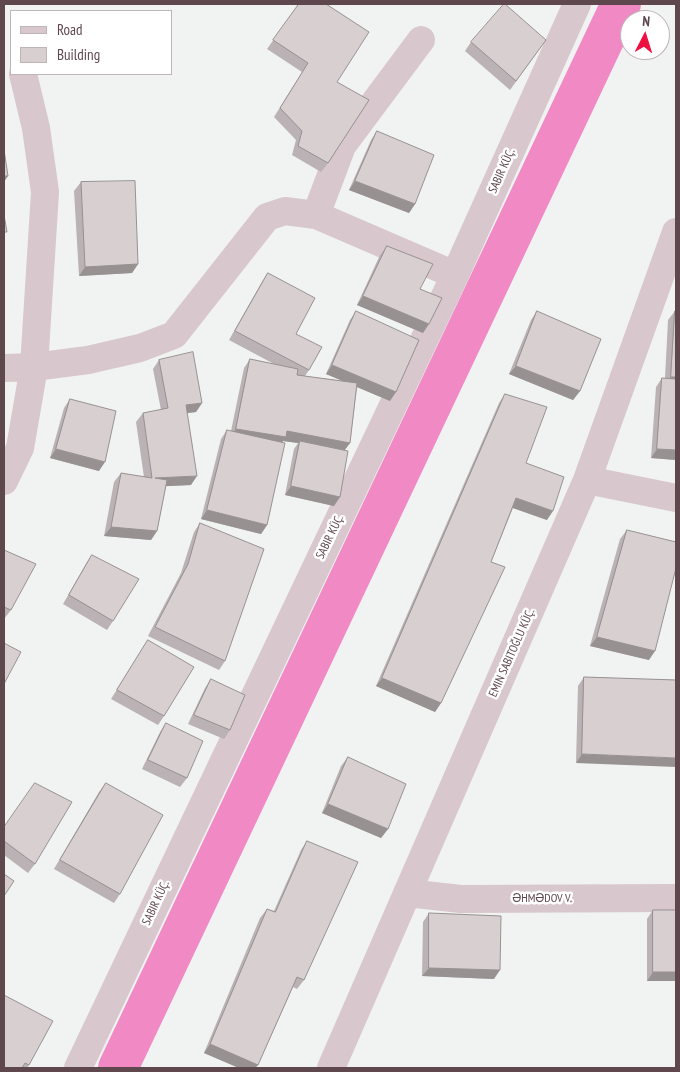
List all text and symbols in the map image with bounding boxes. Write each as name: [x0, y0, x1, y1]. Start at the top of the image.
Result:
legend: [10, 10, 172, 75]
north arrow: [620, 10, 670, 60]
text: N: [642, 12, 651, 30]
text: Road: [57, 20, 83, 39]
text: Building: [57, 45, 100, 64]
street label: SABIR KÜÇ.: [486, 146, 518, 196]
street label: SABIR KÜÇ.: [313, 513, 347, 561]
street label: EMIN SABITOĞLU KÜÇ.: [486, 607, 538, 699]
street label: SABIR KÜÇ.: [139, 878, 173, 928]
street label: ƏHMƏDOV V.: [512, 892, 572, 906]

